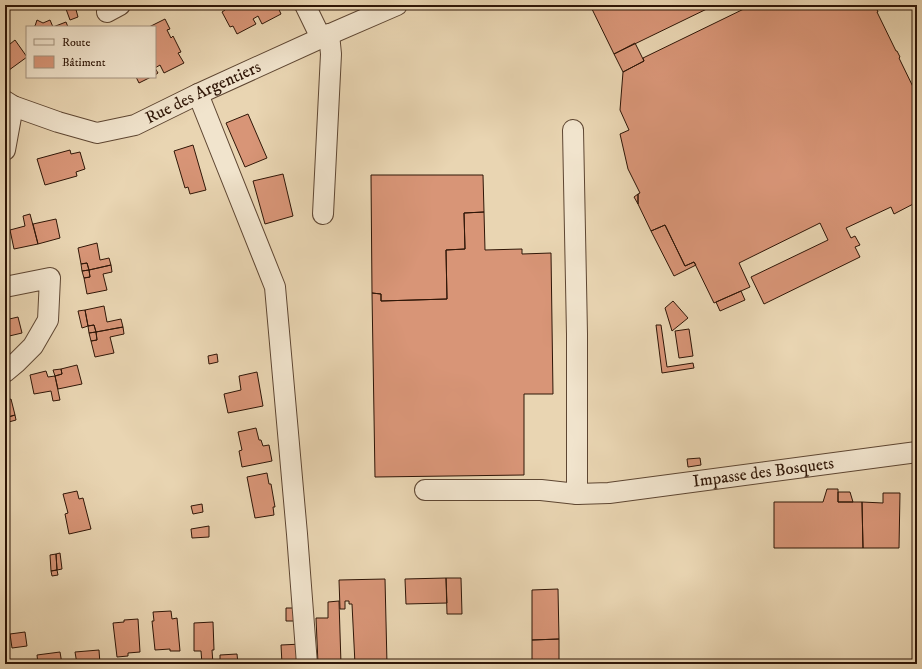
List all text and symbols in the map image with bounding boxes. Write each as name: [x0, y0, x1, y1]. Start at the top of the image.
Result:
legend: [26, 26, 156, 78]
text: Route: [62, 35, 90, 50]
text: Bâtiment: [62, 55, 106, 70]
street label: Rue des Argentiers: [142, 56, 265, 129]
street label: Impasse des Bosquets: [692, 452, 836, 493]

